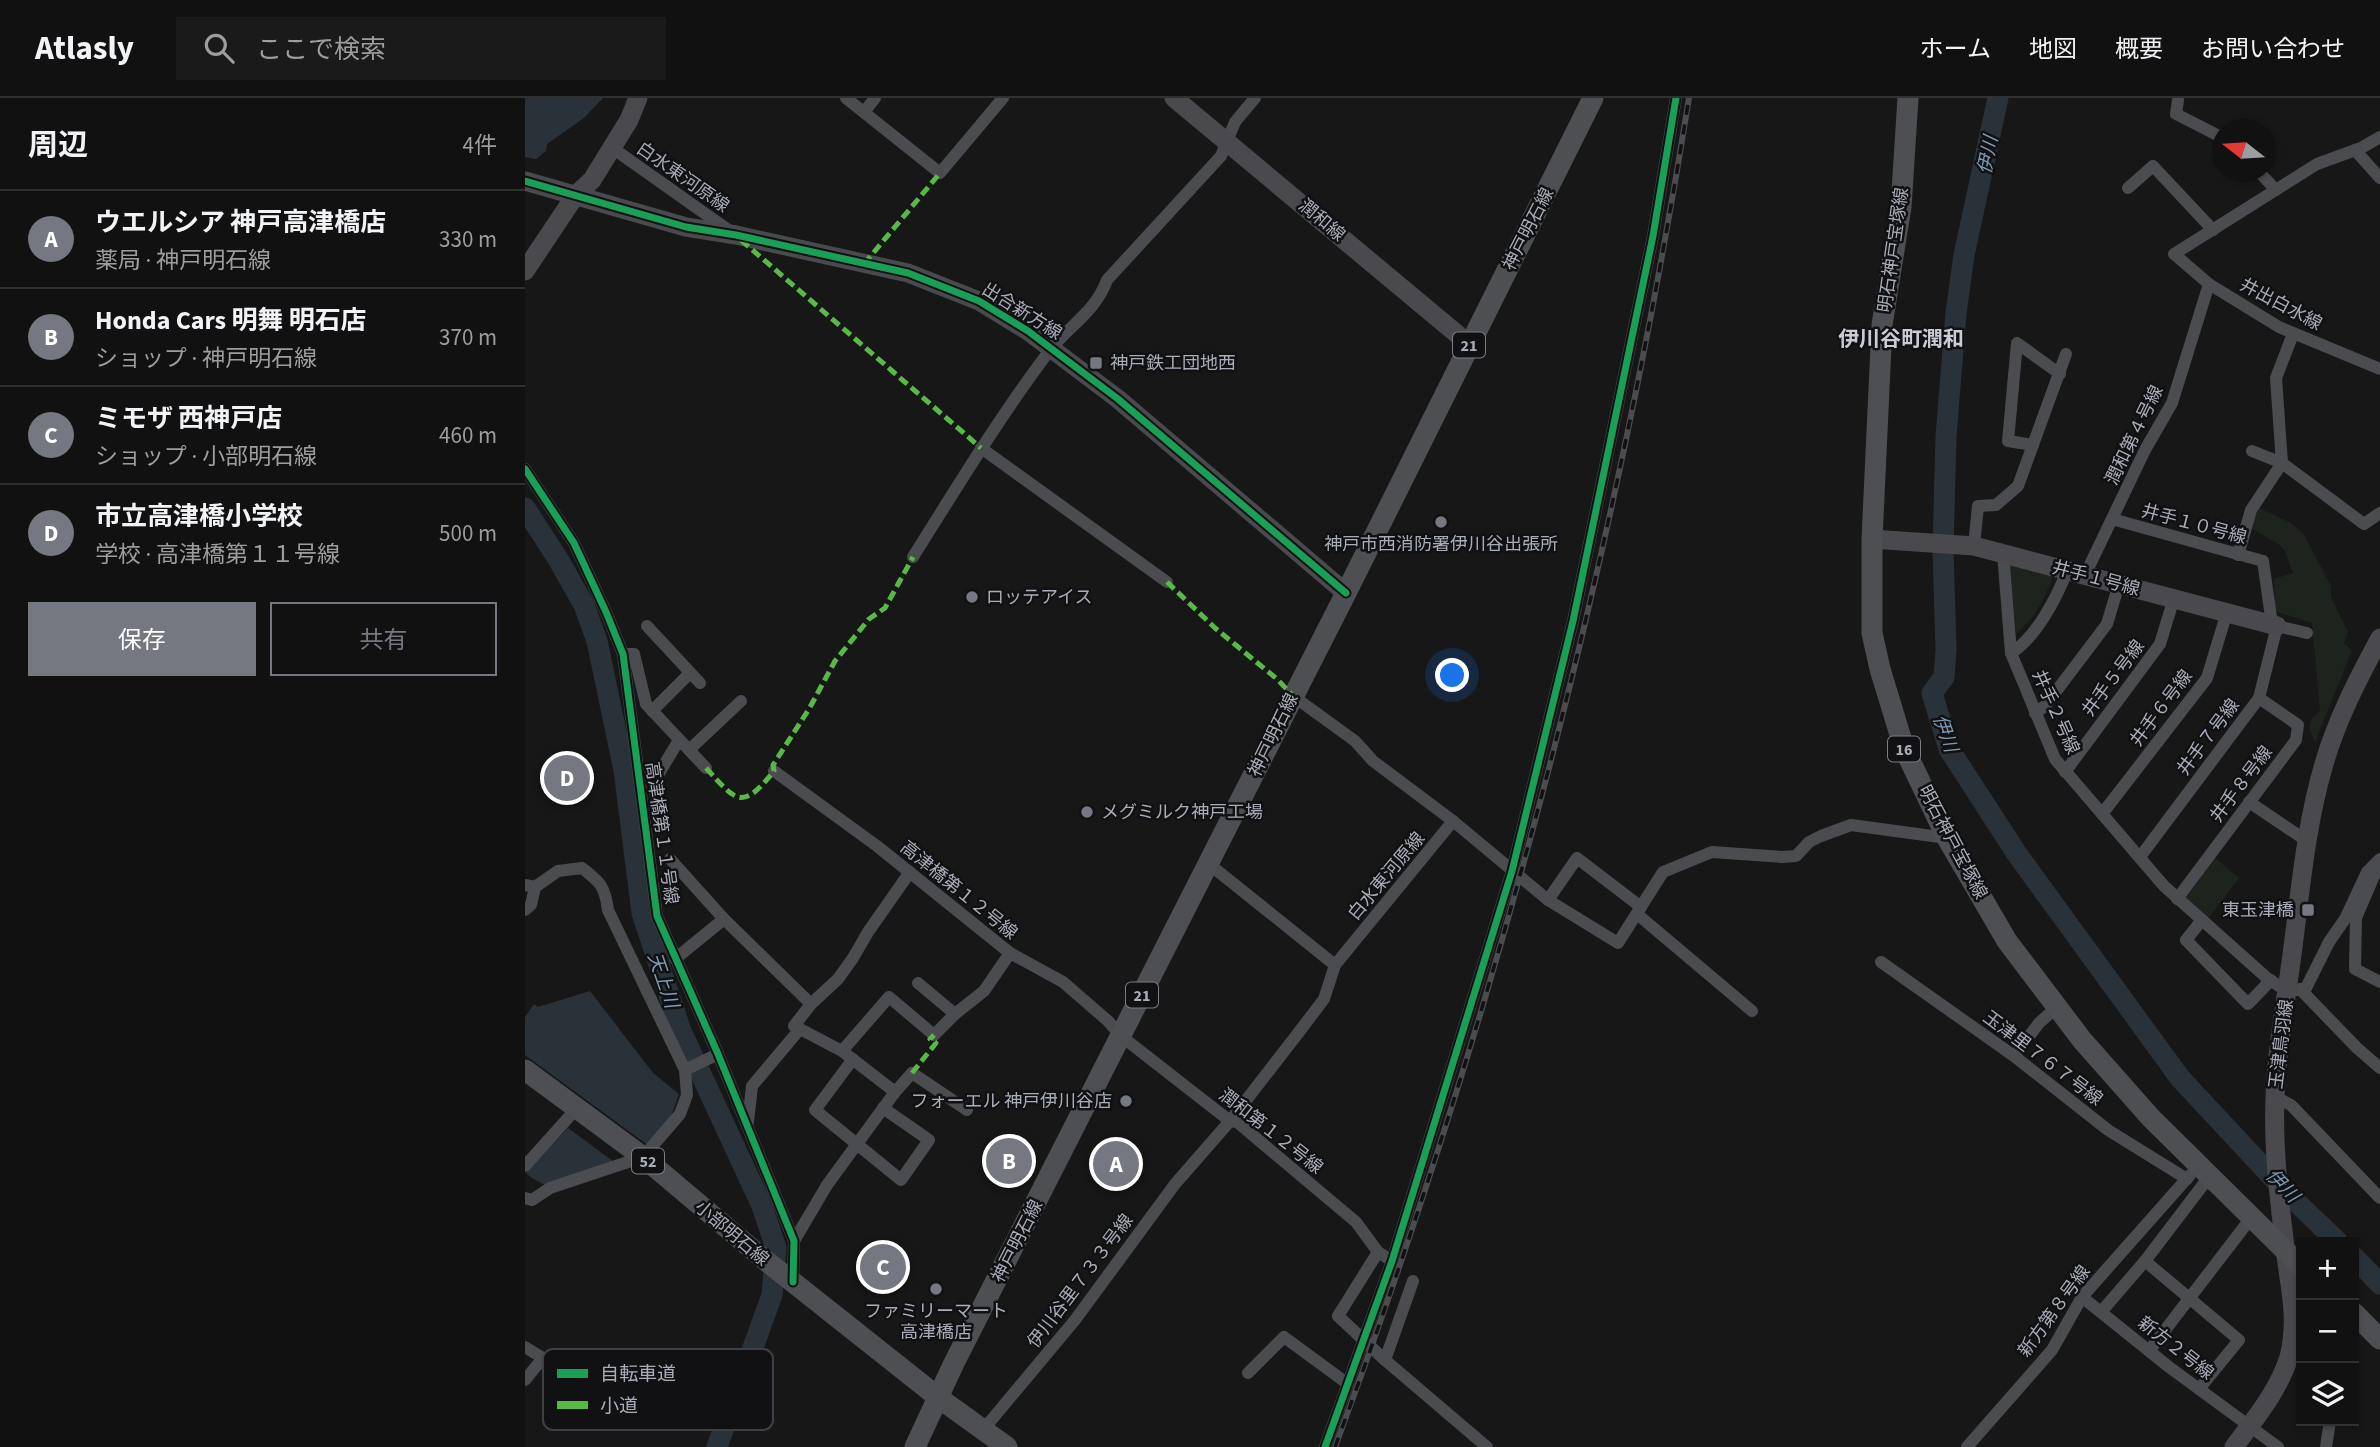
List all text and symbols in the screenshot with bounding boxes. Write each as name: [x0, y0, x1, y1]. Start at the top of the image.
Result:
search box: [176, 17, 666, 80]
text: Atlasly: [35, 25, 134, 72]
icon: search: [200, 29, 238, 67]
text: ここで検索: [256, 31, 386, 68]
text: ホーム: [1920, 32, 1991, 67]
text: 地図: [2029, 32, 2077, 67]
text: 概要: [2115, 32, 2163, 67]
text: お問い合わせ: [2201, 32, 2345, 67]
north arrow: [2212, 119, 2275, 182]
text: 周辺: [28, 124, 88, 167]
text: 4件: [463, 129, 497, 162]
water label: 伊川: [1972, 132, 2006, 177]
street label: 白水東河原線: [631, 136, 734, 219]
street label: 神戸明石線: [1497, 183, 1560, 275]
street label: 明石神戸宝塚線: [1872, 186, 1915, 314]
street label: 潤和線: [1293, 193, 1350, 247]
text: ウエルシア 神戸高津橋店: [95, 204, 386, 241]
text: A: [44, 223, 58, 256]
text: 330 m: [439, 223, 497, 256]
text: 薬局 · 神戸明石線: [95, 244, 271, 277]
street label: 井出白水線: [2235, 272, 2326, 337]
street label: 出合新方線: [977, 277, 1067, 346]
text: Honda Cars 明舞 明石店: [95, 302, 367, 339]
text: B: [44, 321, 58, 354]
text: 370 m: [439, 321, 497, 354]
district label: 伊川谷町潤和: [1838, 324, 1964, 354]
road number: 21: [1453, 332, 1485, 358]
text: ショップ · 神戸明石線: [95, 342, 317, 375]
place label: 神戸鉄工団地西: [1110, 351, 1236, 376]
marker: 神戸鉄工団地西: [1088, 355, 1104, 371]
street label: 潤和第４号線: [2100, 381, 2169, 489]
text: ミモザ 西神戸店: [95, 400, 282, 437]
text: C: [44, 419, 58, 452]
text: 460 m: [439, 419, 497, 452]
text: ショップ · 小部明石線: [95, 440, 317, 473]
text: 市立高津橋小学校: [95, 498, 303, 535]
street label: 井手１０号線: [2138, 498, 2249, 551]
marker: 神戸市西消防署伊川谷出張所: [1433, 514, 1449, 530]
text: D: [44, 517, 58, 550]
text: 500 m: [439, 517, 497, 550]
place label: 神戸市西消防署伊川谷出張所: [1324, 532, 1558, 557]
text: 学校 · 高津橋第１１号線: [95, 538, 340, 571]
street label: 井手１号線: [2049, 555, 2143, 602]
place label: ロッテアイス: [986, 585, 1093, 610]
marker: ロッテアイス: [964, 589, 980, 605]
button: 保存: [28, 602, 256, 676]
button: 共有: [270, 602, 497, 676]
street label: 井手５号線: [2076, 635, 2150, 722]
your location: [1435, 658, 1469, 692]
street label: 井手６号線: [2124, 665, 2198, 752]
street label: 井手２号線: [2026, 666, 2085, 758]
street label: 神戸明石線: [1242, 689, 1304, 781]
street label: 井手７号線: [2171, 694, 2245, 781]
water label: 伊川: [1925, 711, 1964, 758]
road number: 16: [1888, 736, 1920, 762]
street label: 井手８号線: [2204, 741, 2278, 828]
pin: D: [544, 752, 590, 804]
street label: 高津橋第１１号線: [639, 760, 684, 906]
street label: 明石神戸宝塚線: [1912, 781, 1993, 904]
place label: メグミルク神戸工場: [1101, 800, 1263, 825]
marker: メグミルク神戸工場: [1079, 804, 1095, 820]
street label: 白水東河原線: [1342, 827, 1431, 926]
street label: 高津橋第１２号線: [895, 835, 1023, 945]
place label: 東玉津橋: [2222, 898, 2294, 923]
marker: 東玉津橋: [2300, 902, 2316, 918]
water label: 天上川: [641, 949, 685, 1014]
road number: 21: [1126, 982, 1158, 1007]
street label: 玉津鳥羽線: [2264, 998, 2299, 1090]
street label: 玉津里７６７号線: [1978, 1005, 2108, 1112]
street label: 潤和第１２号線: [1213, 1083, 1328, 1180]
place label: フォーエル 神戸伊川谷店: [910, 1089, 1112, 1114]
marker: フォーエル 神戸伊川谷店: [1118, 1093, 1134, 1109]
pin: B: [986, 1135, 1032, 1187]
pin: A: [1093, 1138, 1139, 1190]
road number: 52: [632, 1148, 664, 1174]
water label: 伊川: [2259, 1163, 2306, 1211]
street label: 小部明石線: [689, 1195, 774, 1272]
street label: 神戸明石線: [986, 1195, 1049, 1287]
street label: 伊川谷里７３３号線: [1022, 1209, 1139, 1354]
map controls: [2296, 1237, 2359, 1426]
button: +: [2296, 1237, 2359, 1300]
pin: C: [860, 1241, 906, 1293]
street label: 新方第８号線: [2013, 1260, 2096, 1362]
marker: ファミリーマート 高津橋店: [928, 1281, 944, 1297]
place label: ファミリーマート 高津橋店: [864, 1299, 1008, 1345]
button: −: [2296, 1300, 2359, 1363]
street label: 新方２号線: [2133, 1311, 2219, 1386]
legend: [543, 1349, 773, 1430]
text: 自転車道: [600, 1361, 676, 1388]
button: layers: [2296, 1363, 2359, 1426]
text: 小道: [600, 1393, 638, 1420]

